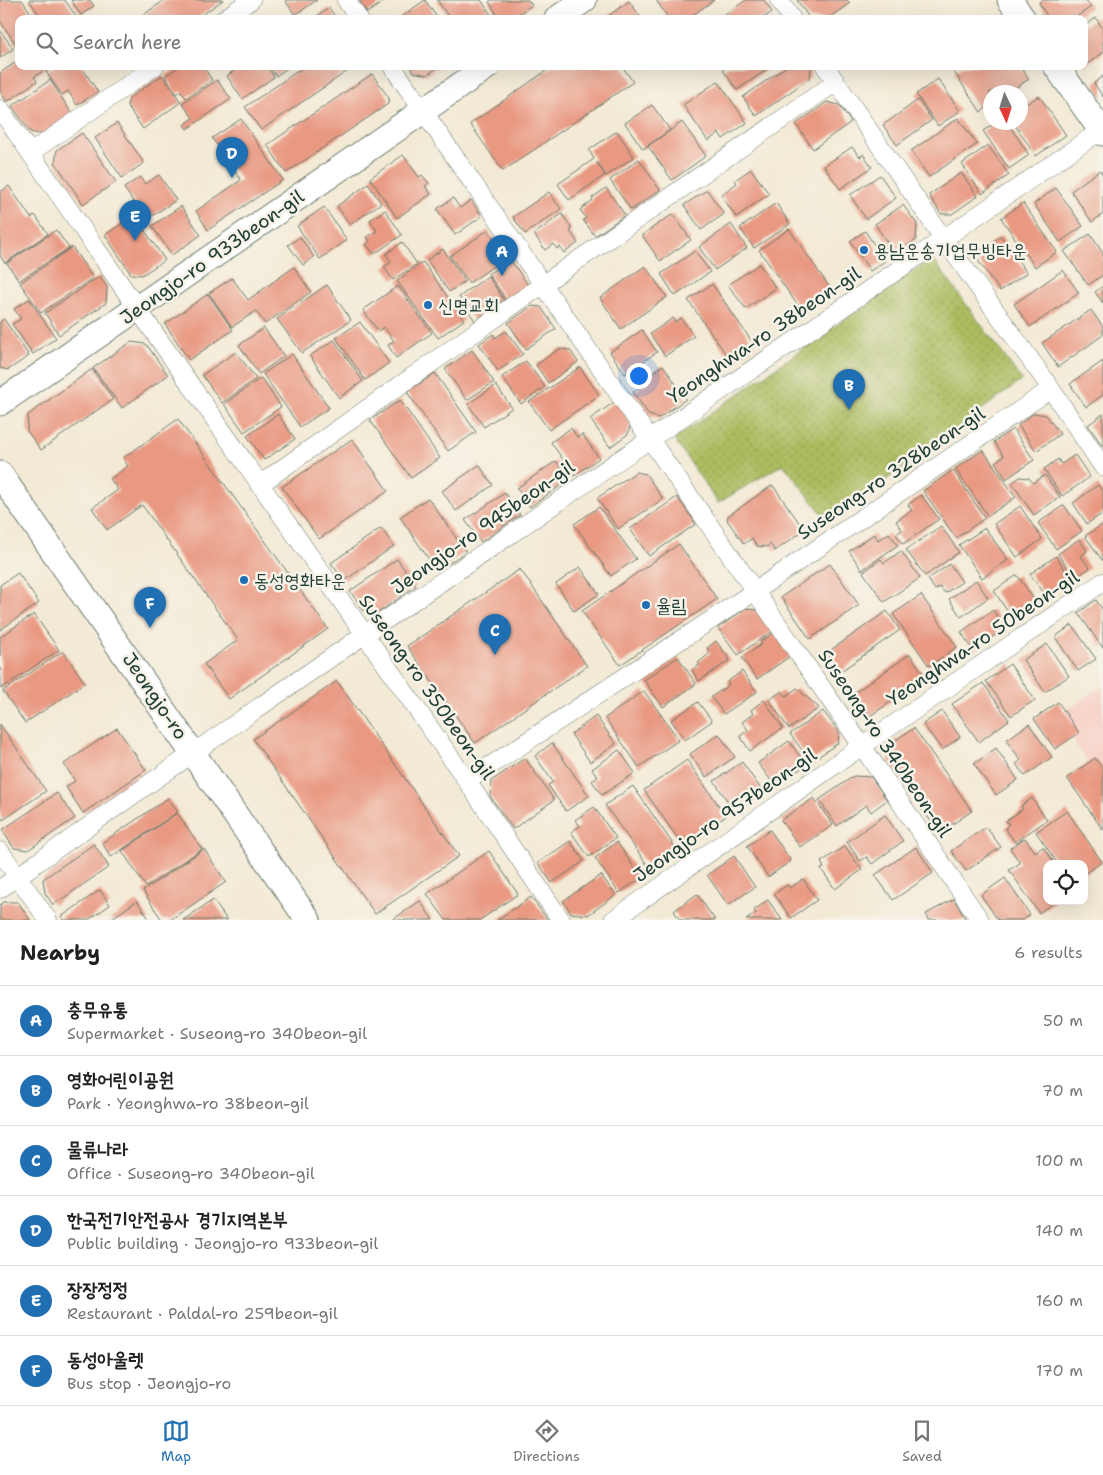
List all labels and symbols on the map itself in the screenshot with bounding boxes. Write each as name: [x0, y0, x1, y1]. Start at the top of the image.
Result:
north arrow: [983, 85, 1028, 130]
pin: D: [216, 137, 248, 178]
street label: Jeongjo-ro 933beon-gil: [115, 184, 309, 330]
pin: E: [119, 200, 151, 241]
pin: A: [486, 235, 518, 276]
place label: 용남운송기업무빙타운: [874, 238, 1027, 263]
marker: 용남운송기업무빙타운: [858, 244, 870, 256]
street label: Yeonghwa-ro 38beon-gil: [662, 261, 866, 409]
place label: 신명교회: [438, 293, 499, 318]
marker: 신명교회: [422, 299, 434, 311]
your location: [626, 363, 652, 389]
pin: B: [833, 369, 865, 410]
street label: Suseong-ro 328beon-gil: [792, 401, 990, 545]
street label: Jeongjo-ro 945beon-gil: [386, 454, 580, 600]
street label: Yeonghwa-ro 50beon-gil: [882, 564, 1084, 712]
place label: 동성영화타운: [254, 568, 346, 593]
marker: 동성영화타운: [238, 574, 250, 586]
pin: F: [134, 587, 166, 628]
street label: Suseong-ro 350beon-gil: [353, 589, 501, 785]
place label: 율림: [656, 593, 687, 618]
marker: 율림: [640, 599, 652, 611]
pin: C: [479, 614, 511, 655]
street label: Suseong-ro 340beon-gil: [812, 644, 958, 842]
street label: Jeongjo-ro: [117, 648, 193, 744]
street label: Jeongjo-ro 957beon-gil: [628, 742, 822, 888]

